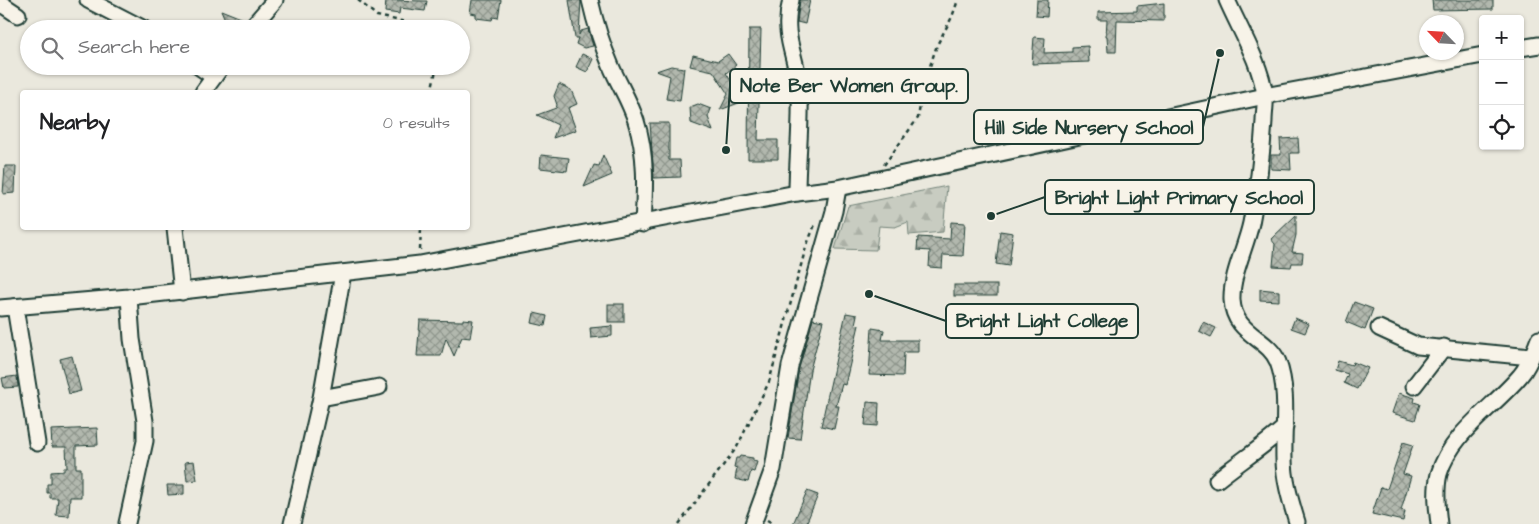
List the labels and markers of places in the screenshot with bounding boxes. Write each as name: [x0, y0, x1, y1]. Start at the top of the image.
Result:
callout: Note Ber Women Group.: [730, 69, 968, 103]
callout: Hill Side Nursery School: [974, 110, 1203, 144]
callout: Bright Light Primary School: [1045, 180, 1314, 214]
callout: Bright Light College: [946, 304, 1138, 338]

